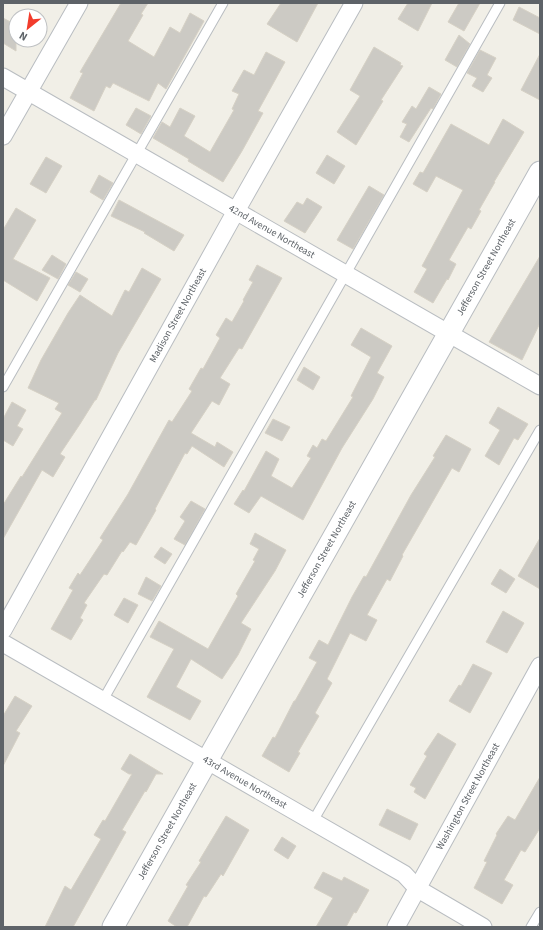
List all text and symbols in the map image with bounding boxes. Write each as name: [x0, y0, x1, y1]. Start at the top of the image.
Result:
north arrow: [8, 8, 48, 48]
text: N: [16, 28, 30, 45]
street label: 42nd Avenue Northeast: [226, 201, 318, 262]
street label: Jefferson Street Northeast: [453, 216, 520, 318]
street label: Madison Street Northeast: [146, 265, 210, 365]
street label: Jefferson Street Northeast: [294, 498, 360, 600]
street label: Washington Street Northeast: [433, 740, 503, 853]
street label: 43rd Avenue Northeast: [200, 752, 290, 812]
street label: Jefferson Street Northeast: [134, 780, 201, 882]

